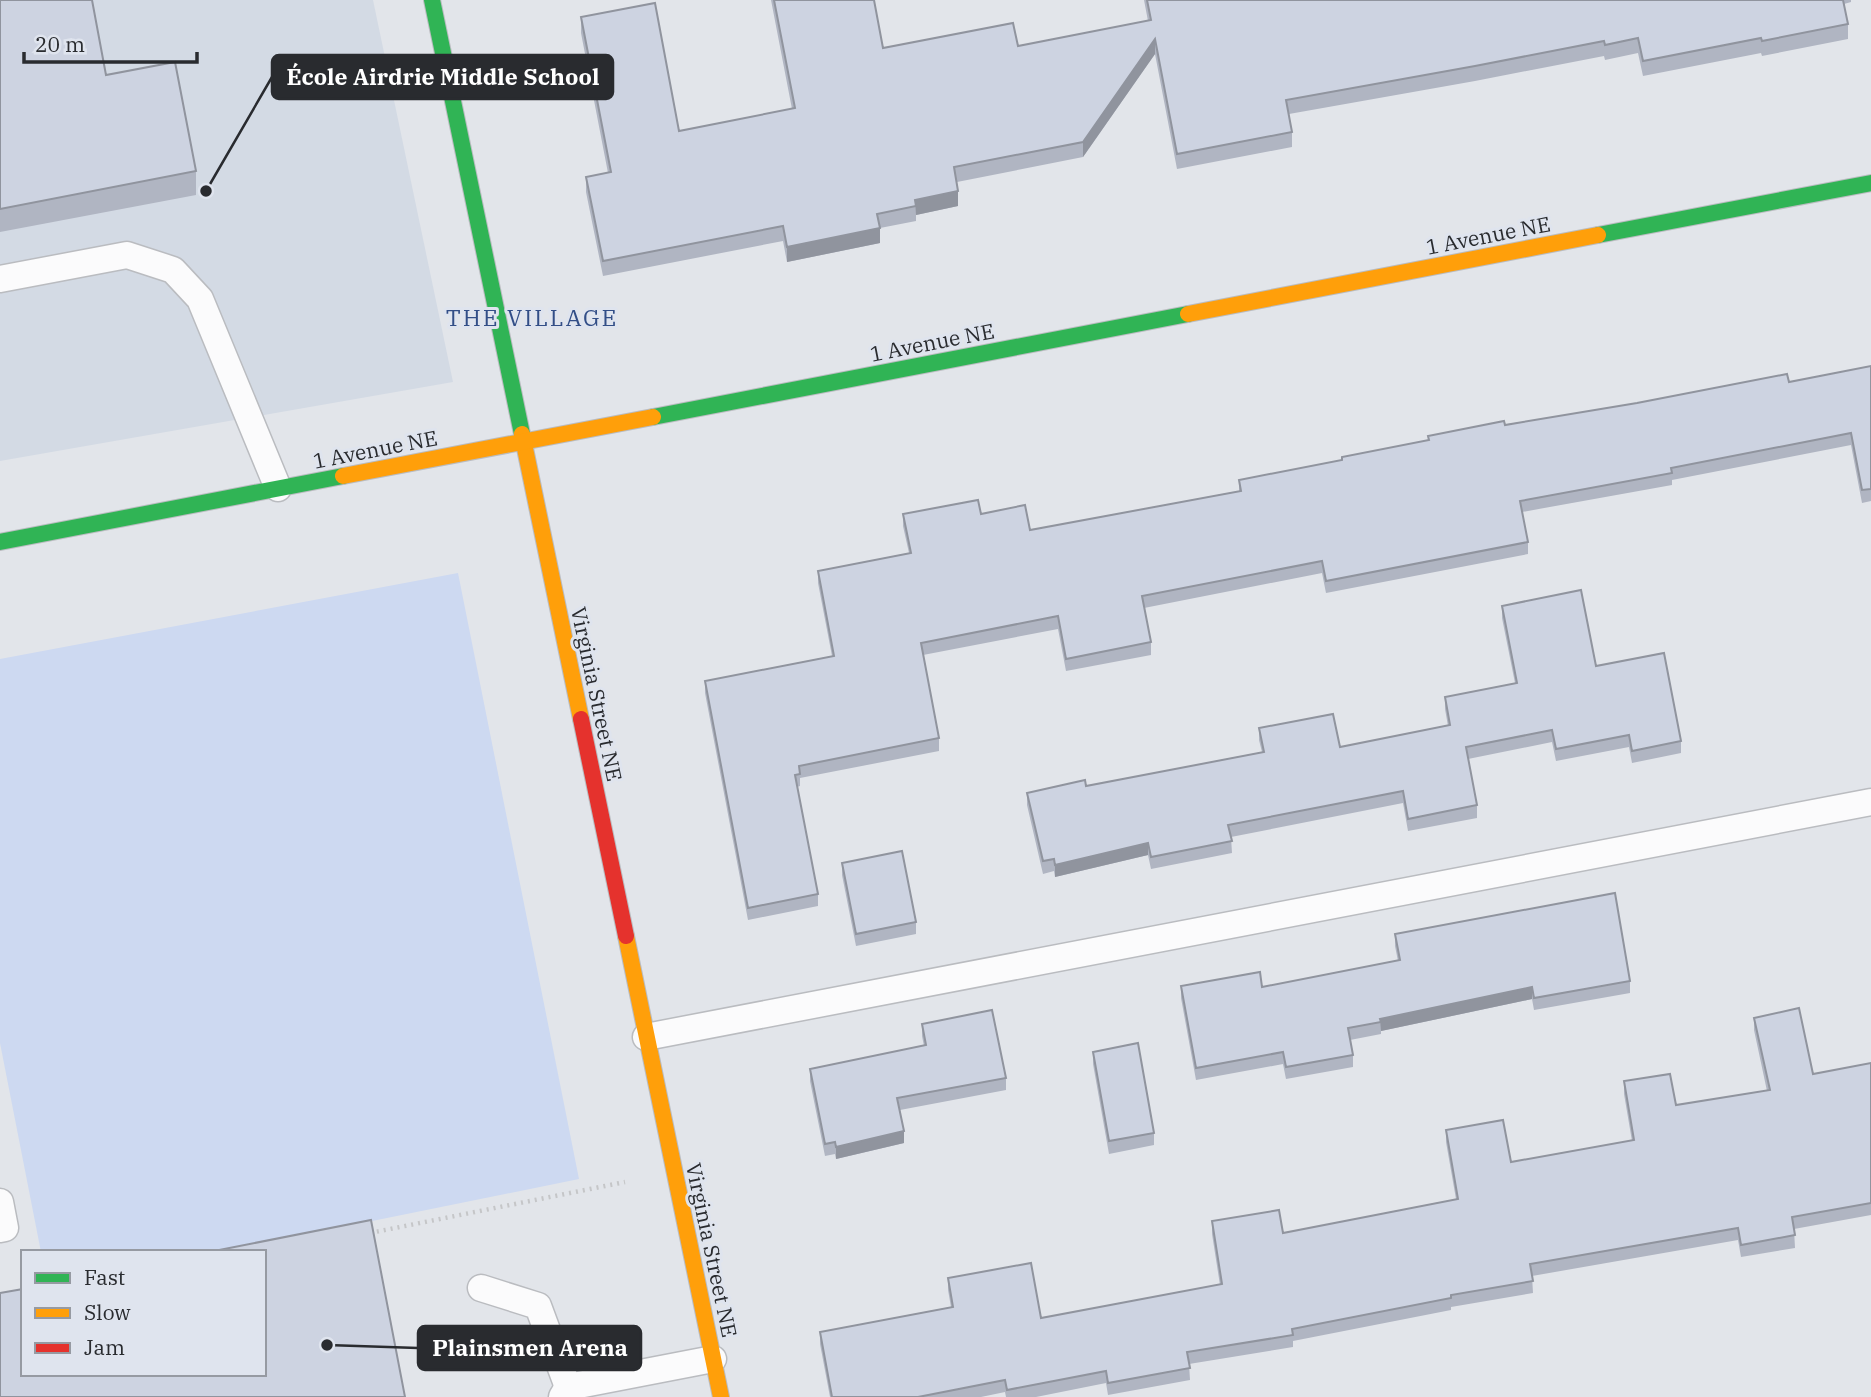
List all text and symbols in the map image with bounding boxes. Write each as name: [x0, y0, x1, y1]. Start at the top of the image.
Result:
scale bar: [24, 21, 198, 65]
text: 20 m: [35, 30, 85, 58]
callout: École Airdrie Middle School: [272, 55, 613, 99]
text: École Airdrie Middle School: [287, 61, 599, 91]
street label: 1 Avenue NE: [1424, 209, 1552, 261]
district label: THE VILLAGE: [446, 302, 618, 332]
street label: 1 Avenue NE: [868, 316, 996, 368]
street label: 1 Avenue NE: [311, 423, 439, 475]
street label: Virginia Street NE: [565, 604, 629, 784]
street label: Virginia Street NE: [680, 1160, 744, 1340]
legend: [21, 1250, 266, 1376]
text: Fast: [84, 1263, 125, 1291]
text: Slow: [84, 1298, 131, 1326]
callout: Plainsmen Arena: [418, 1326, 641, 1370]
text: Plainsmen Arena: [432, 1332, 628, 1362]
text: Jam: [84, 1333, 125, 1361]

